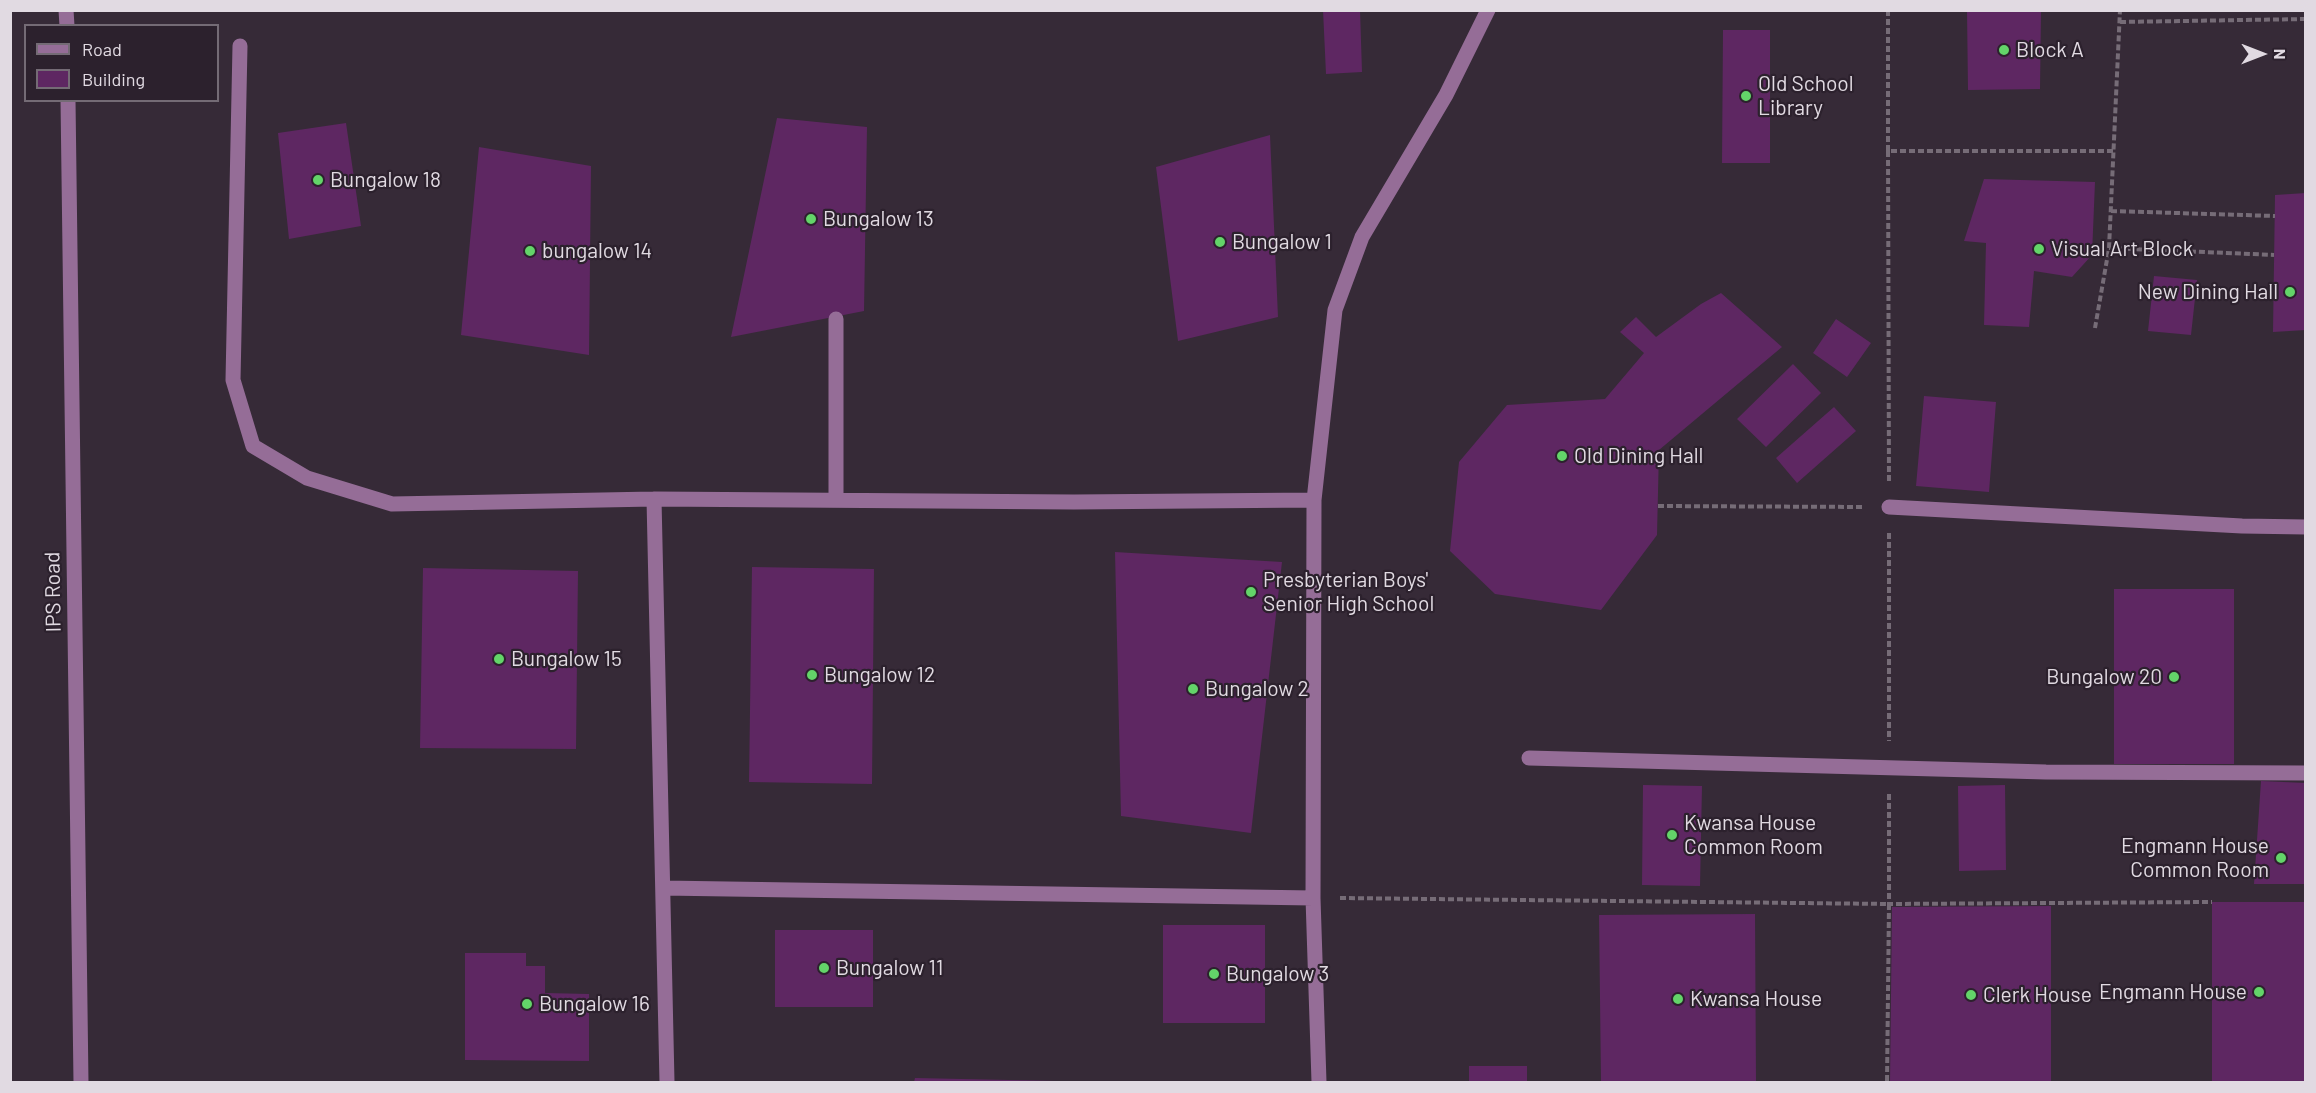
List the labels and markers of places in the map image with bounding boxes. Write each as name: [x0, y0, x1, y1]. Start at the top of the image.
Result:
place label: Block A: [2016, 37, 2084, 63]
marker: Block A: [1997, 43, 2011, 57]
place label: Old School Library: [1758, 71, 1854, 121]
marker: Old School Library: [1739, 89, 1753, 103]
place label: Bungalow 18: [330, 167, 441, 193]
marker: Bungalow 18: [311, 173, 325, 187]
place label: Bungalow 13: [823, 206, 934, 232]
marker: Bungalow 13: [804, 212, 818, 226]
place label: Bungalow 1: [1232, 229, 1332, 255]
marker: Bungalow 1: [1213, 235, 1227, 249]
place label: Visual Art Block: [2051, 236, 2193, 262]
place label: bungalow 14: [542, 238, 652, 264]
marker: Visual Art Block: [2032, 242, 2046, 256]
marker: bungalow 14: [523, 244, 537, 258]
place label: New Dining Hall: [2138, 279, 2278, 305]
marker: New Dining Hall: [2283, 285, 2297, 299]
place label: Old Dining Hall: [1574, 443, 1703, 469]
marker: Old Dining Hall: [1555, 449, 1569, 463]
place label: Presbyterian Boys' Senior High School: [1263, 567, 1434, 617]
marker: Presbyterian Boys' Senior High School: [1244, 585, 1258, 599]
place label: Bungalow 15: [511, 646, 622, 672]
marker: Bungalow 15: [492, 652, 506, 666]
place label: Bungalow 12: [824, 662, 935, 688]
place label: Bungalow 20: [2046, 664, 2162, 690]
marker: Bungalow 12: [805, 668, 819, 682]
marker: Bungalow 20: [2167, 670, 2181, 684]
place label: Bungalow 2: [1205, 676, 1309, 702]
marker: Bungalow 2: [1186, 682, 1200, 696]
place label: Kwansa House Common Room: [1684, 810, 1823, 860]
marker: Kwansa House Common Room: [1665, 828, 1679, 842]
place label: Engmann House Common Room: [2121, 833, 2269, 883]
marker: Engmann House Common Room: [2274, 851, 2288, 865]
place label: Bungalow 11: [836, 955, 943, 981]
marker: Bungalow 11: [817, 961, 831, 975]
place label: Bungalow 3: [1226, 961, 1329, 987]
marker: Bungalow 3: [1207, 967, 1221, 981]
place label: Engmann House: [2099, 979, 2247, 1005]
place label: Clerk House: [1983, 982, 2092, 1008]
marker: Engmann House: [2252, 985, 2266, 999]
place label: Kwansa House: [1690, 986, 1822, 1012]
marker: Clerk House: [1964, 988, 1978, 1002]
place label: Bungalow 16: [539, 991, 650, 1017]
marker: Kwansa House: [1671, 992, 1685, 1006]
marker: Bungalow 16: [520, 997, 534, 1011]

